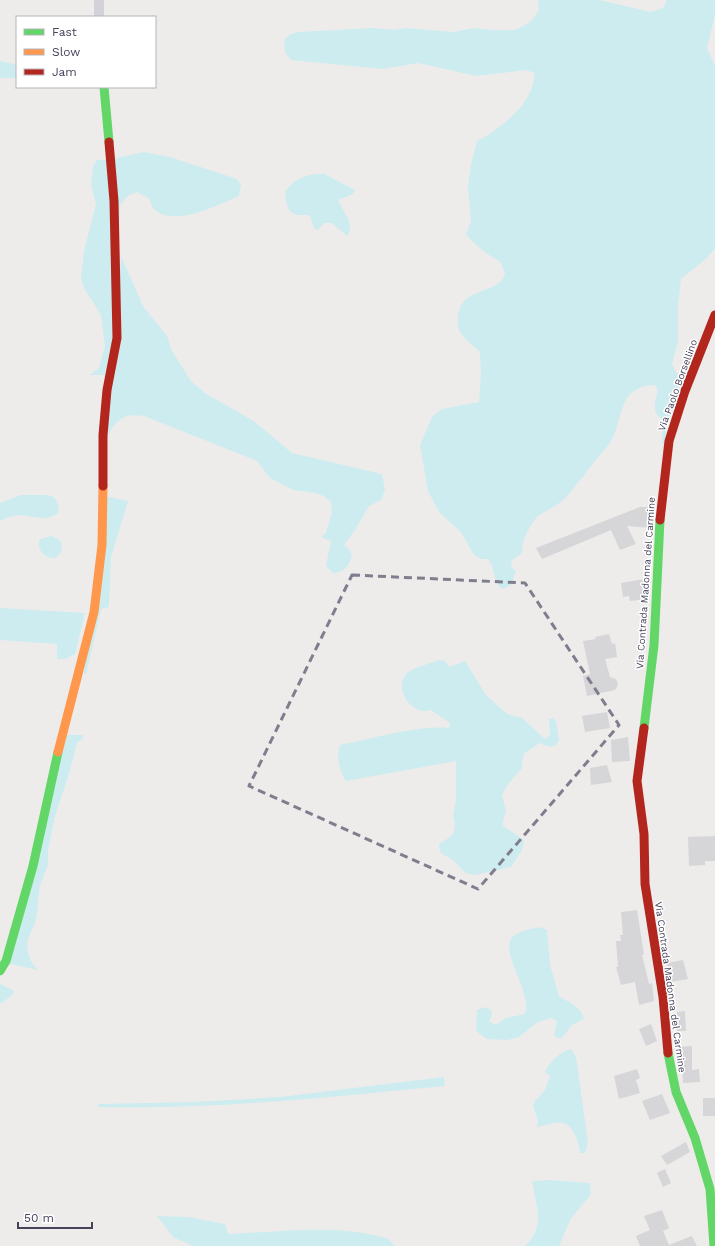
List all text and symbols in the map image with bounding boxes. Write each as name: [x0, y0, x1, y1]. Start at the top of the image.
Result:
legend: [16, 16, 156, 88]
text: Fast: [52, 25, 77, 39]
text: Slow: [52, 45, 80, 59]
text: Jam: [52, 65, 77, 79]
street label: Via Paolo Borsellino: [656, 338, 699, 432]
street label: Via Contrada Madonna del Carmine: [634, 496, 657, 669]
street label: Via Contrada Madonna del Carmine: [653, 901, 688, 1073]
scale bar: [18, 1204, 92, 1230]
text: 50 m: [24, 1211, 54, 1225]

